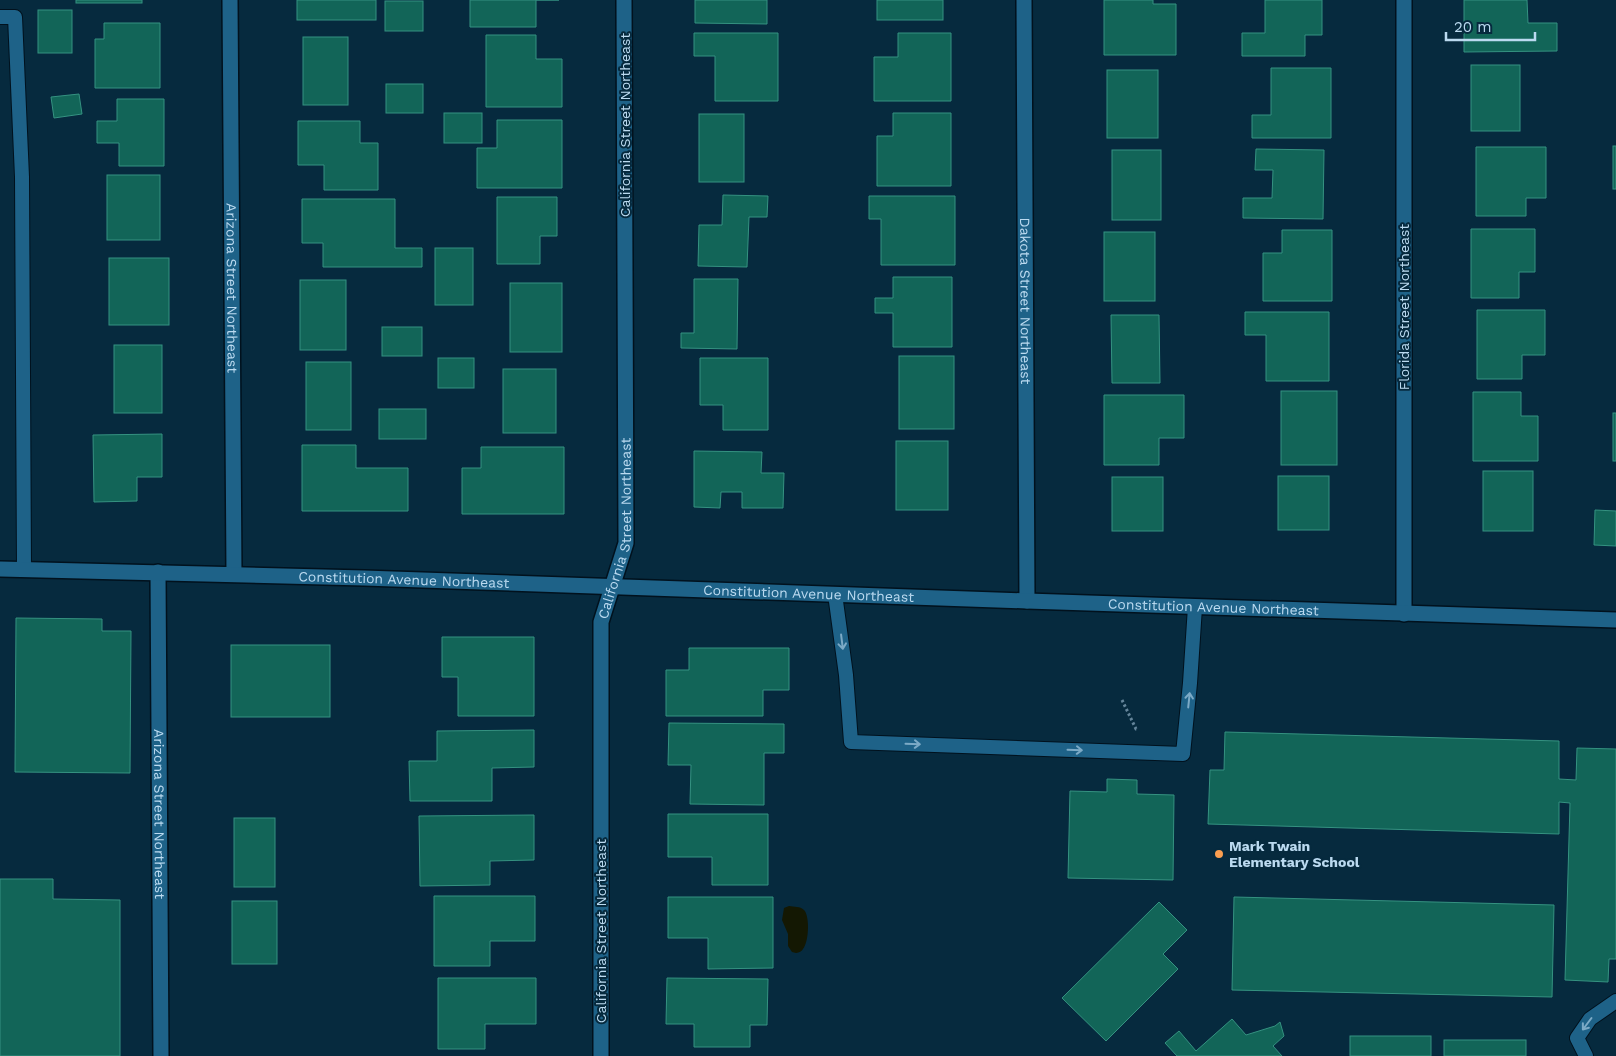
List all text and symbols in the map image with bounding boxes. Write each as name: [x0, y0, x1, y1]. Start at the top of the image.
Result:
scale bar: [1446, 10, 1535, 42]
text: 20 m: [1454, 18, 1492, 36]
street label: California Street Northeast: [617, 33, 633, 217]
street label: Arizona Street Northeast: [223, 203, 241, 373]
street label: Dakota Street Northeast: [1017, 217, 1034, 385]
street label: Florida Street Northeast: [1396, 224, 1412, 390]
street label: California Street Northeast: [595, 437, 634, 621]
street label: Constitution Avenue Northeast: [298, 568, 510, 591]
street label: Constitution Avenue Northeast: [703, 582, 915, 605]
street label: Constitution Avenue Northeast: [1108, 596, 1319, 618]
one-way arrow: [837, 634, 847, 650]
one-way arrow: [1184, 692, 1193, 708]
street label: Arizona Street Northeast: [151, 729, 168, 899]
one-way arrow: [904, 740, 920, 749]
one-way arrow: [1066, 745, 1083, 755]
place label: Mark Twain Elementary School: [1229, 838, 1360, 870]
street label: California Street Northeast: [593, 839, 609, 1023]
marker: Mark Twain Elementary School: [1213, 848, 1225, 860]
one-way arrow: [1582, 1017, 1593, 1030]

